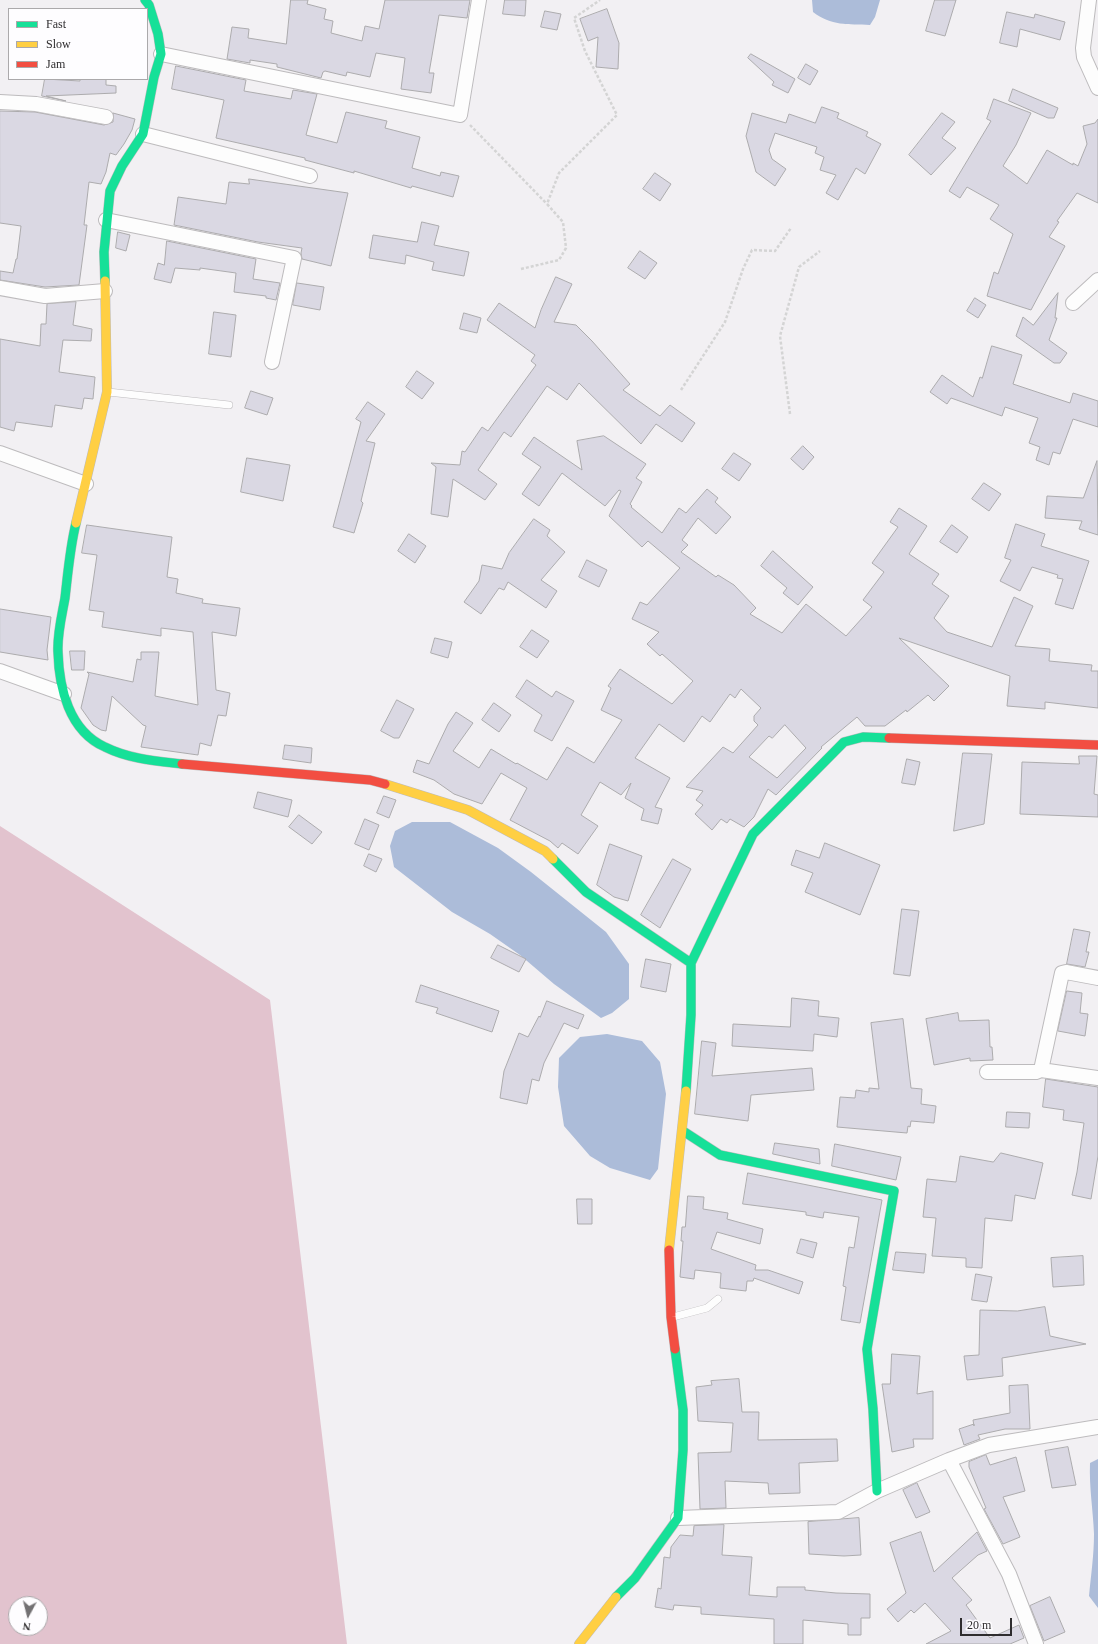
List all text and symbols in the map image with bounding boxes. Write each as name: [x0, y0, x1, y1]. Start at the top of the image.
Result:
legend: [8, 8, 148, 80]
text: Fast: [46, 17, 66, 31]
text: Slow: [46, 37, 71, 51]
text: Jam: [46, 57, 65, 71]
north arrow: [8, 1596, 48, 1636]
scale bar: [962, 1610, 1014, 1636]
text: 20 m: [967, 1618, 991, 1632]
text: N: [22, 1620, 31, 1633]

